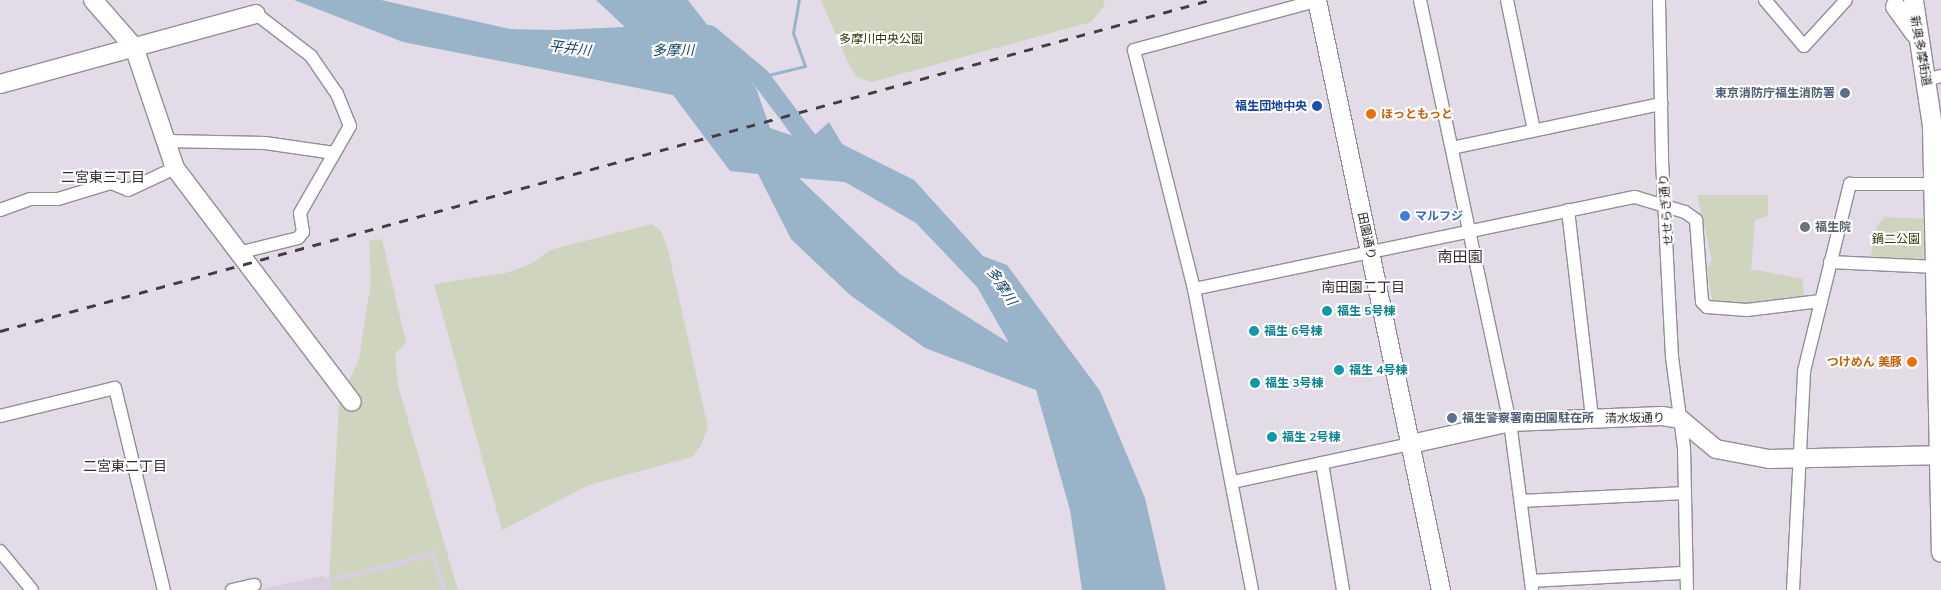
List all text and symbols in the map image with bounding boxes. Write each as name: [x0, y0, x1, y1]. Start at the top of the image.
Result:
street label: 新奥多摩街道: [1908, 14, 1934, 88]
park label: 多摩川中央公園: [839, 32, 923, 46]
water label: 平井川: [548, 37, 592, 59]
water label: 多摩川: [652, 42, 694, 58]
place label: 東京消防庁福生消防署: [1715, 86, 1835, 100]
marker: 東京消防庁福生消防署: [1839, 87, 1851, 99]
place label: 福生団地中央: [1235, 99, 1307, 113]
marker: 福生団地中央: [1311, 100, 1323, 112]
place label: ほっともっと: [1381, 107, 1453, 121]
marker: ほっともっと: [1365, 108, 1377, 120]
district label: 二宮東三丁目: [61, 169, 145, 185]
street label: せせらぎ通り: [1656, 174, 1676, 246]
place label: マルフジ: [1415, 209, 1463, 223]
marker: マルフジ: [1399, 210, 1411, 222]
street label: 田園通り: [1355, 211, 1379, 261]
place label: 福生院: [1815, 220, 1851, 234]
marker: 福生院: [1799, 221, 1811, 233]
park label: 鍋二公園: [1872, 232, 1920, 246]
district label: 南田園: [1438, 248, 1482, 266]
water label: 多摩川: [984, 264, 1020, 308]
district label: 南田園二丁目: [1321, 279, 1405, 295]
place label: 福生 5号棟: [1337, 304, 1395, 318]
marker: 福生 5号棟: [1321, 305, 1333, 317]
place label: 福生 6号棟: [1264, 324, 1322, 338]
marker: 福生 6号棟: [1248, 325, 1260, 337]
place label: つけめん 美豚: [1827, 355, 1902, 369]
marker: つけめん 美豚: [1906, 356, 1918, 368]
place label: 福生 4号棟: [1349, 363, 1407, 377]
marker: 福生 4号棟: [1333, 364, 1345, 376]
place label: 福生 3号棟: [1265, 376, 1323, 390]
marker: 福生 3号棟: [1249, 377, 1261, 389]
street label: 清水坂通り: [1605, 410, 1665, 426]
place label: 福生警察署南田園駐在所: [1462, 411, 1594, 425]
marker: 福生警察署南田園駐在所: [1446, 412, 1458, 424]
place label: 福生 2号棟: [1282, 430, 1340, 444]
marker: 福生 2号棟: [1266, 431, 1278, 443]
district label: 二宮東二丁目: [83, 458, 167, 474]

